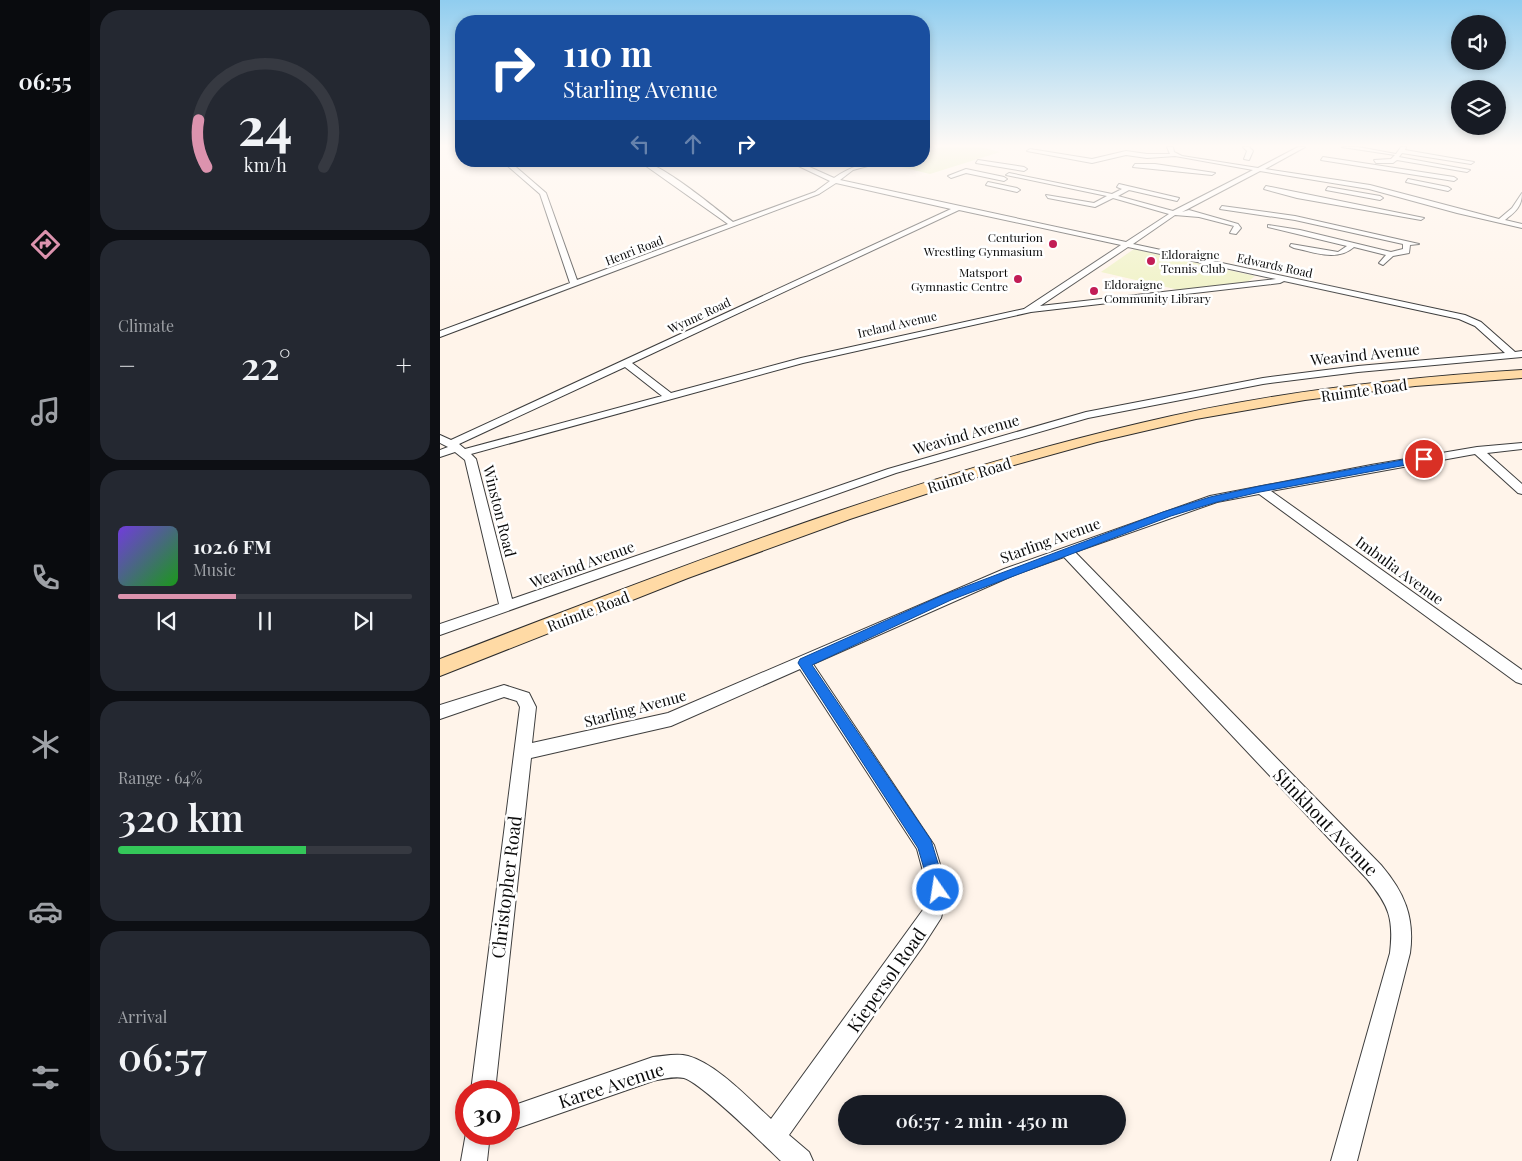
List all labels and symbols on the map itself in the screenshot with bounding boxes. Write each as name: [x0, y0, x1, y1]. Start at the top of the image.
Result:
place label: Centurion Wrestling Gynmasium: [923, 229, 1043, 259]
street label: Henri Road: [603, 232, 665, 268]
marker: Centurion Wrestling Gynmasium: [1047, 238, 1059, 250]
place label: Eldoraigne Tennis Club: [1161, 246, 1226, 276]
street label: Edwards Road: [1236, 249, 1314, 281]
marker: Eldoraigne Tennis Club: [1145, 255, 1157, 267]
place label: Matsport Gymnastic Centre: [911, 264, 1009, 294]
marker: Matsport Gymnastic Centre: [1012, 273, 1024, 285]
place label: Eldoraigne Community Library: [1104, 276, 1211, 306]
marker: Eldoraigne Community Library: [1088, 285, 1100, 297]
street label: Wynne Road: [664, 294, 733, 337]
street label: Ireland Avenue: [856, 307, 938, 341]
street label: Weavind Avenue: [1308, 338, 1421, 370]
street label: Ruimte Road: [1320, 374, 1409, 406]
street label: Weavind Avenue: [910, 409, 1021, 459]
pin: [1403, 438, 1445, 480]
street label: Ruimte Road: [925, 453, 1014, 497]
street label: Winston Road: [479, 462, 521, 559]
street label: Starling Avenue: [997, 513, 1103, 567]
street label: Imbulia Avenue: [1352, 531, 1448, 609]
street label: Weavind Avenue: [526, 536, 637, 592]
street label: Ruimte Road: [544, 586, 632, 636]
street label: Starling Avenue: [582, 685, 688, 731]
street label: Stinkhout Avenue: [1268, 763, 1384, 881]
street label: Christopher Road: [485, 814, 527, 960]
position arrow: [911, 863, 963, 915]
street label: Kiepersol Road: [841, 923, 931, 1037]
street label: Karee Avenue: [555, 1057, 667, 1113]
speed limit sign: 30: [455, 1080, 520, 1145]

